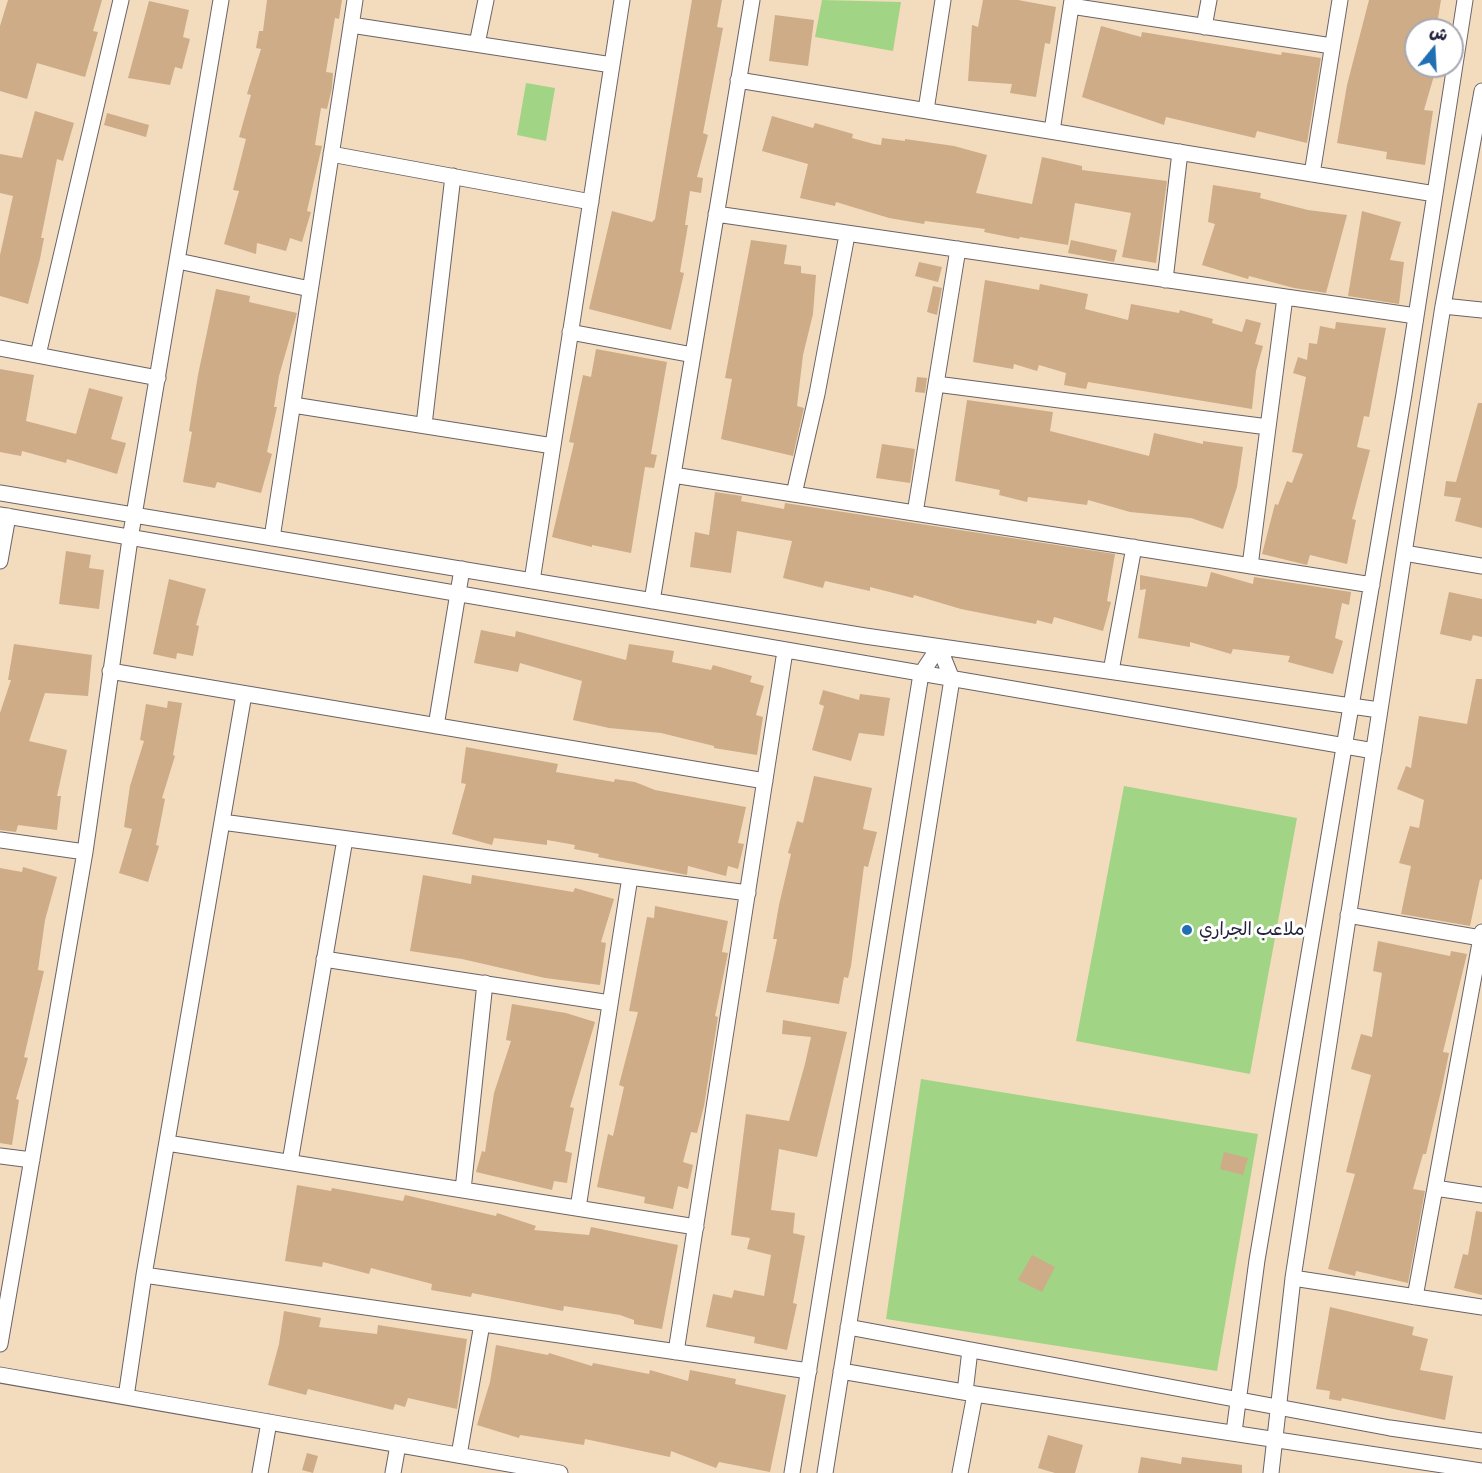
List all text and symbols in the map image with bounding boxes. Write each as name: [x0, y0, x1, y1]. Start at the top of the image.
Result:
north arrow: [1404, 18, 1464, 78]
text: ش: [1427, 20, 1451, 46]
place label: ملاعب الجراري: [1199, 919, 1304, 941]
marker: ملاعب الجراري: [1180, 923, 1194, 937]

